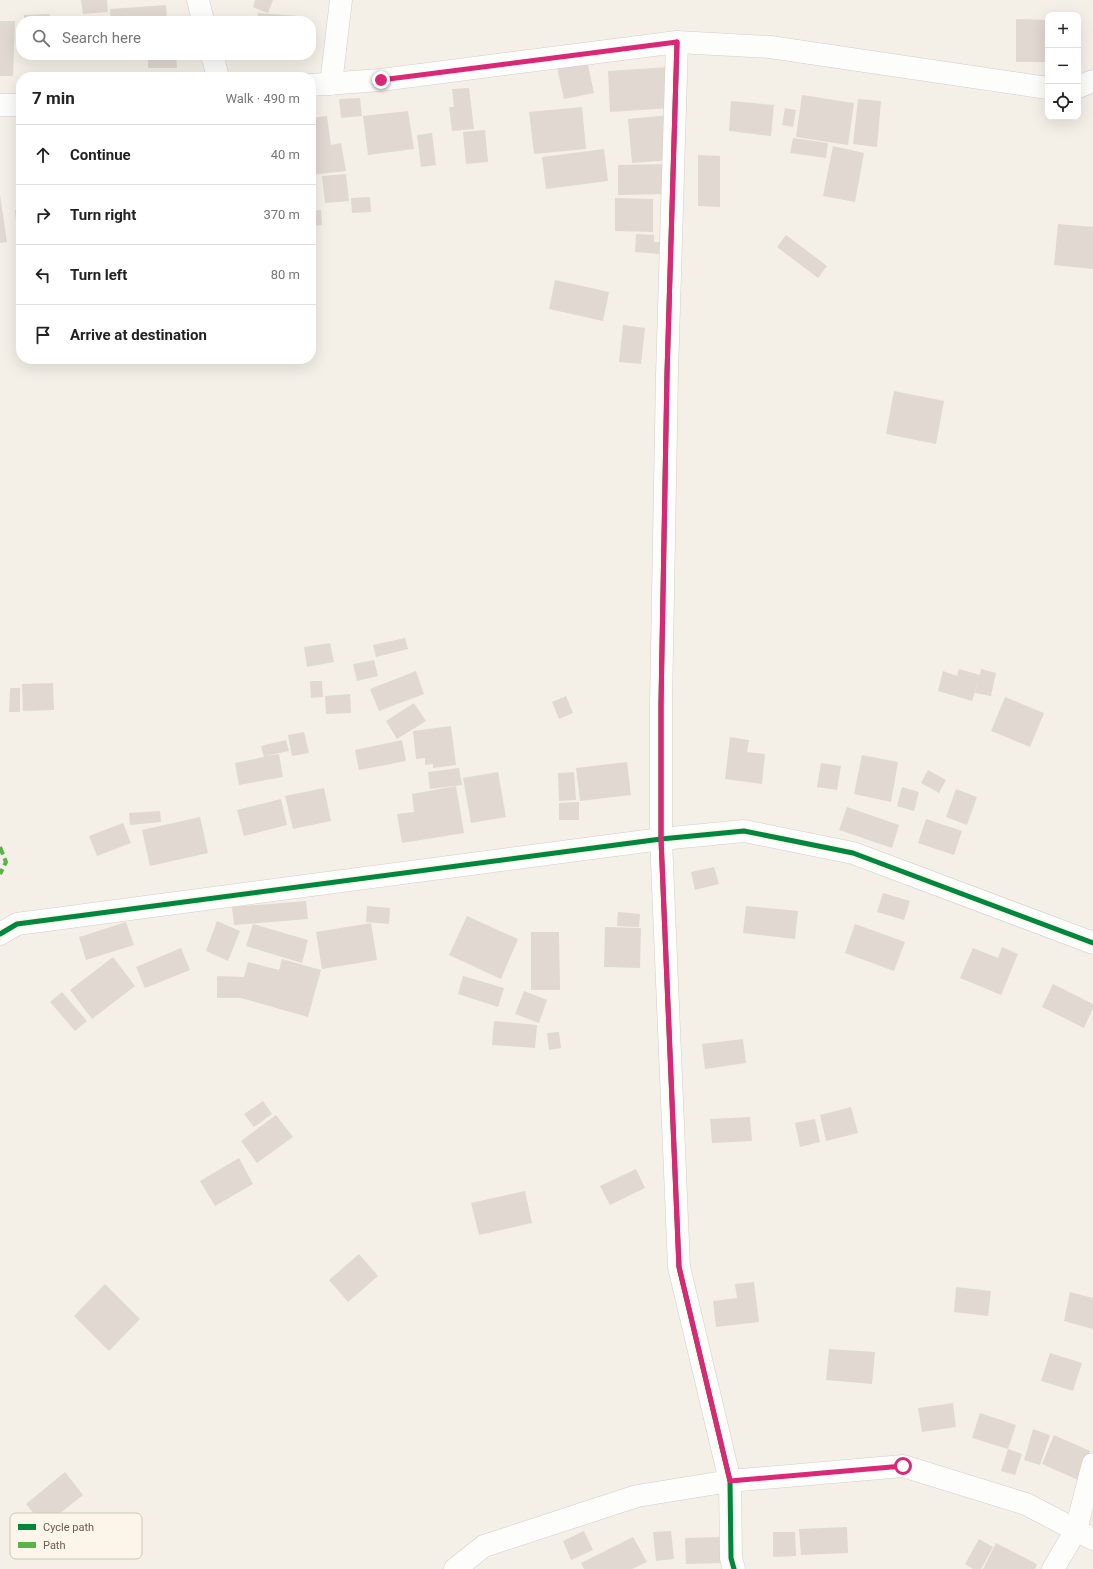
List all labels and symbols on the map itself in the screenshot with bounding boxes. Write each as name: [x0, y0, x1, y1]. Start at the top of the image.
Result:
route end: [372, 71, 390, 89]
route start: [894, 1457, 912, 1475]
legend: [10, 1513, 142, 1559]
text: Cycle path: [43, 1521, 94, 1534]
text: Path: [43, 1539, 66, 1552]

